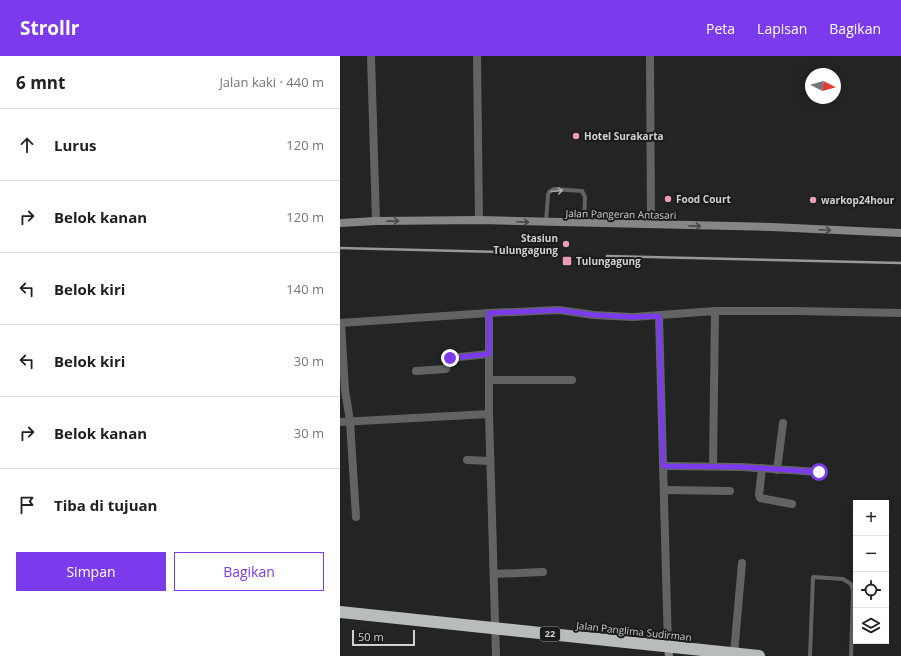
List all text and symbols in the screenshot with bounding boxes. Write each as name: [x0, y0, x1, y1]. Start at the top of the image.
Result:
text: Strollr: [20, 15, 79, 41]
text: Peta: [706, 19, 735, 38]
text: Lapisan: [757, 19, 807, 38]
text: Bagikan: [829, 19, 881, 38]
north arrow: [805, 68, 841, 104]
text: 6 mnt: [16, 71, 65, 94]
text: Jalan kaki · 440 m: [219, 73, 324, 91]
place label: Hotel Surakarta: [584, 129, 664, 143]
marker: Hotel Surakarta: [571, 131, 581, 141]
icon: ahead: [16, 134, 38, 156]
text: Lurus: [54, 135, 96, 155]
text: 120 m: [286, 136, 324, 154]
one-way arrow: [550, 187, 563, 194]
place label: Food Court: [676, 192, 731, 206]
place label: warkop24hour: [821, 193, 895, 207]
marker: Food Court: [663, 194, 673, 204]
marker: warkop24hour: [808, 195, 818, 205]
icon: right: [16, 206, 38, 228]
street label: Jalan Pangeran Antasari: [565, 206, 676, 222]
text: Belok kanan: [54, 207, 147, 227]
text: 120 m: [286, 208, 324, 226]
one-way arrow: [386, 217, 399, 225]
one-way arrow: [516, 218, 529, 225]
one-way arrow: [688, 222, 701, 229]
one-way arrow: [818, 226, 831, 233]
place label: Stasiun Tulungagung: [493, 231, 558, 257]
marker: Stasiun Tulungagung: [561, 239, 571, 249]
place label: Tulungagung: [576, 254, 641, 268]
marker: Tulungagung: [561, 255, 573, 267]
icon: left: [16, 278, 38, 300]
text: Belok kiri: [54, 279, 125, 299]
text: 140 m: [286, 280, 324, 298]
route end: [441, 349, 459, 367]
icon: left: [16, 350, 38, 372]
text: Belok kiri: [54, 351, 125, 371]
text: 30 m: [294, 352, 324, 370]
icon: right: [16, 422, 38, 444]
text: Belok kanan: [54, 423, 147, 443]
text: 30 m: [294, 424, 324, 442]
route start: [810, 463, 828, 481]
icon: arrive: [16, 494, 38, 516]
text: Tiba di tujuan: [54, 495, 157, 515]
map controls: [853, 500, 889, 644]
button: +: [853, 500, 889, 536]
button: −: [853, 536, 889, 572]
button: Simpan: [16, 552, 166, 591]
button: Bagikan: [174, 552, 324, 591]
button: locate: [853, 572, 889, 608]
button: layers: [853, 608, 889, 644]
street label: Jalan Panglima Sudirman: [575, 618, 692, 644]
road number: 22: [540, 627, 560, 641]
scale bar: [352, 628, 415, 647]
text: 50 m: [358, 629, 384, 644]

